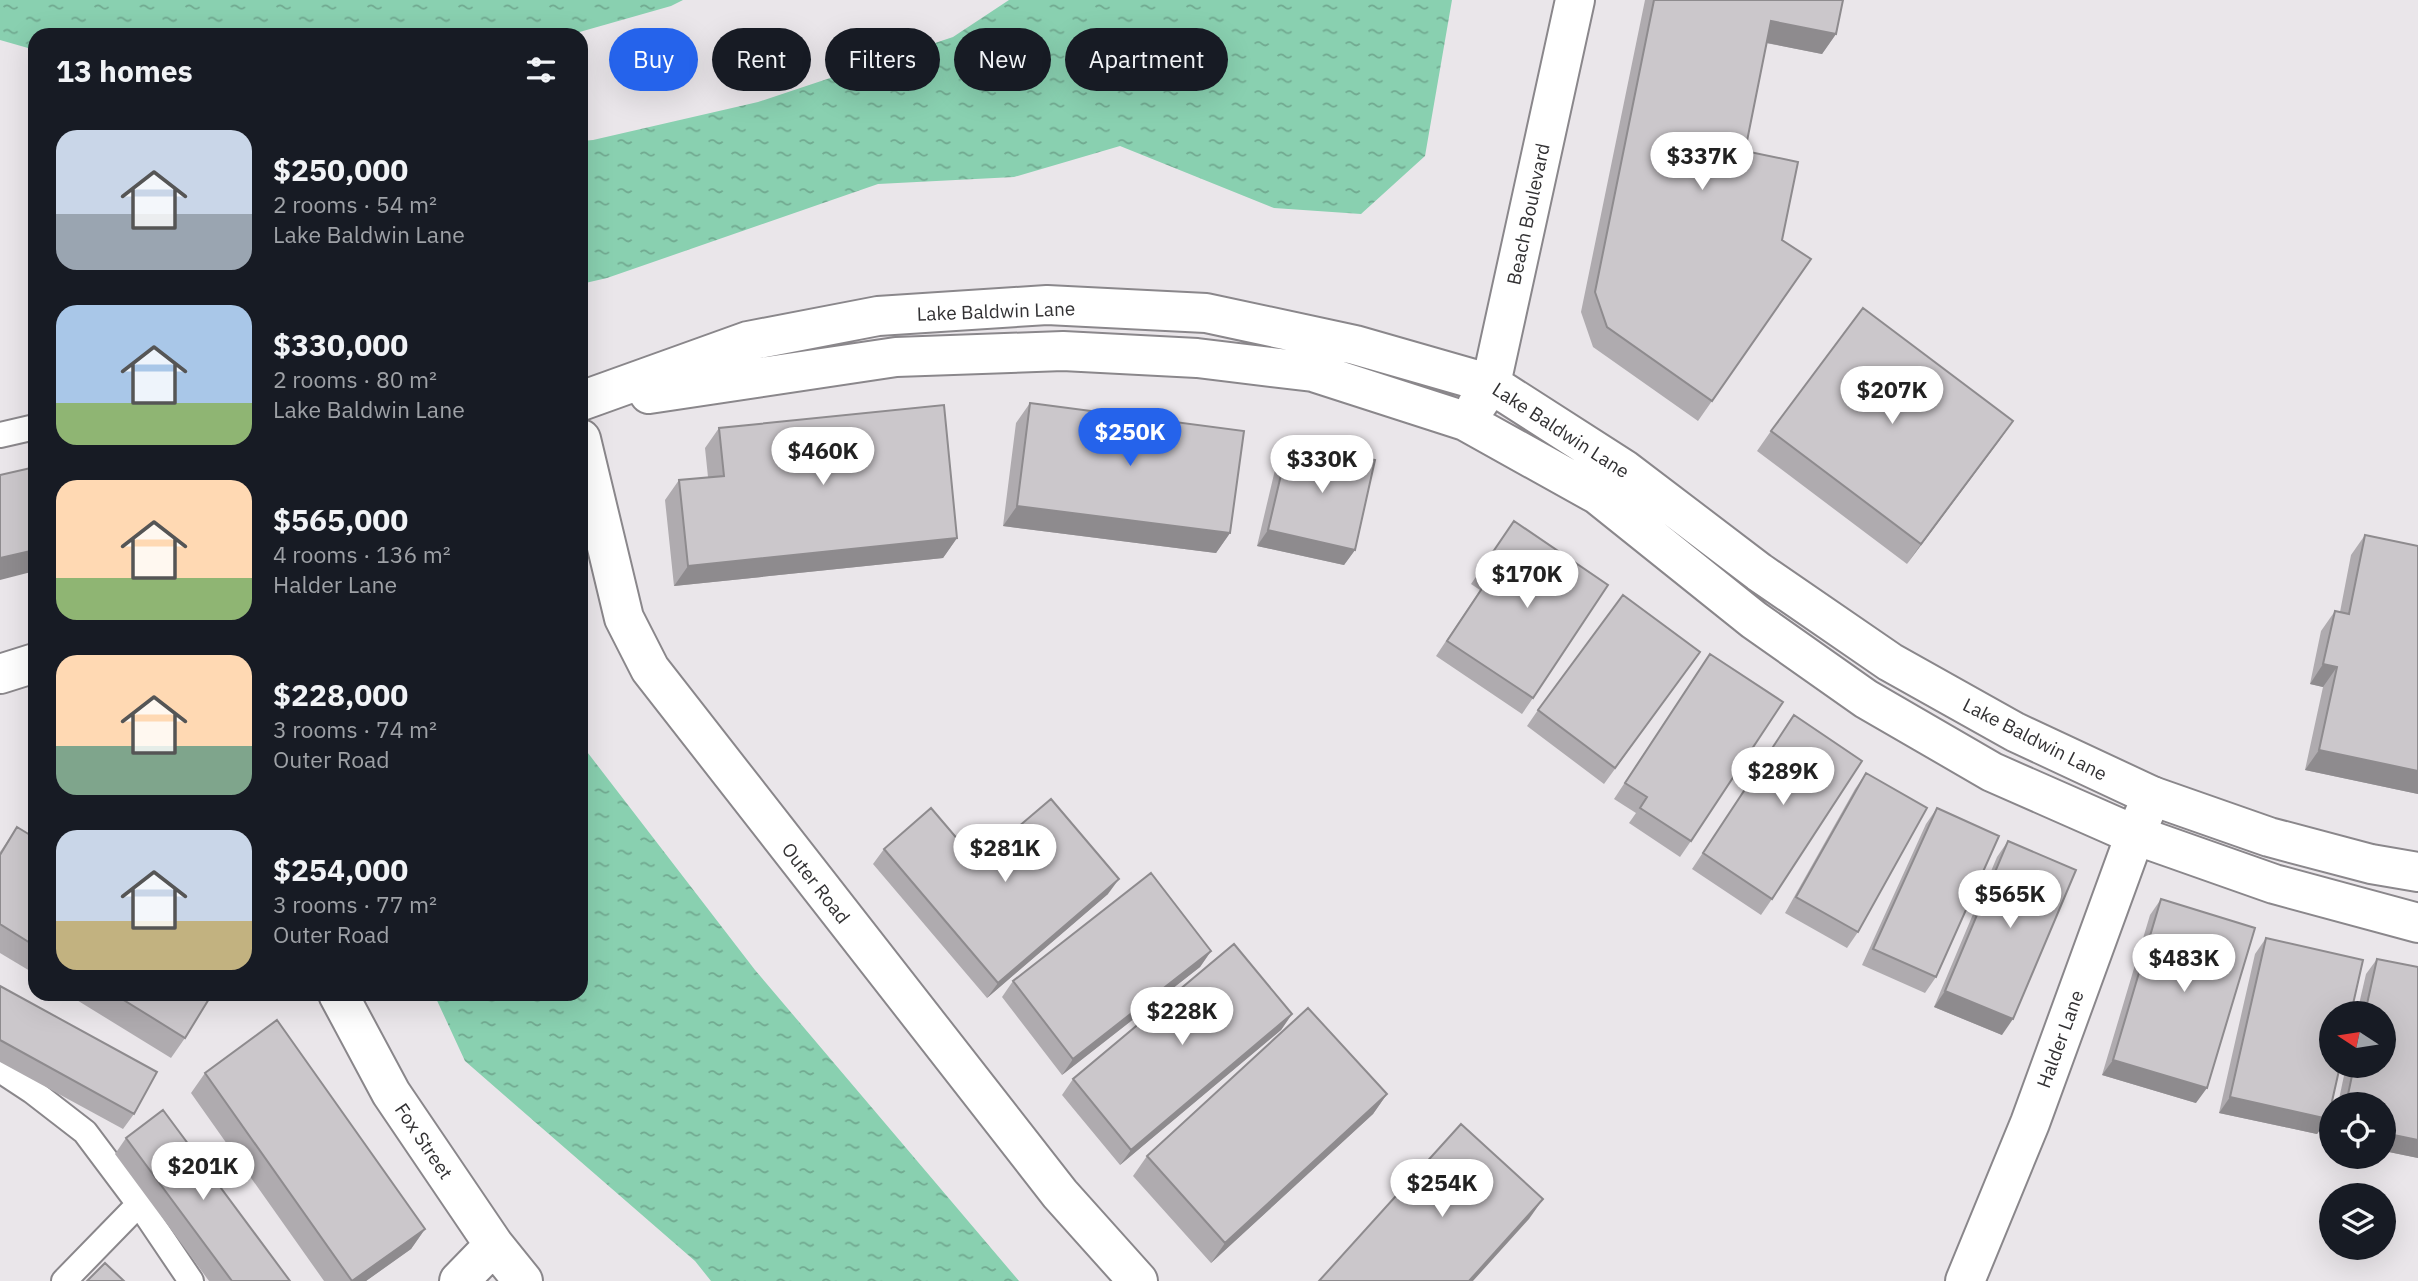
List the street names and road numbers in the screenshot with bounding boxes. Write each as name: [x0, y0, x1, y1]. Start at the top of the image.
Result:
street label: Beach Boulevard: [1501, 141, 1555, 287]
street label: Lake Baldwin Lane: [916, 296, 1076, 326]
street label: Lake Baldwin Lane: [1488, 377, 1634, 483]
street label: Lake Baldwin Lane: [1959, 692, 2111, 786]
street label: Outer Road: [777, 838, 855, 928]
street label: Halder Lane: [2031, 987, 2089, 1091]
street label: Fox Street: [390, 1098, 458, 1184]

